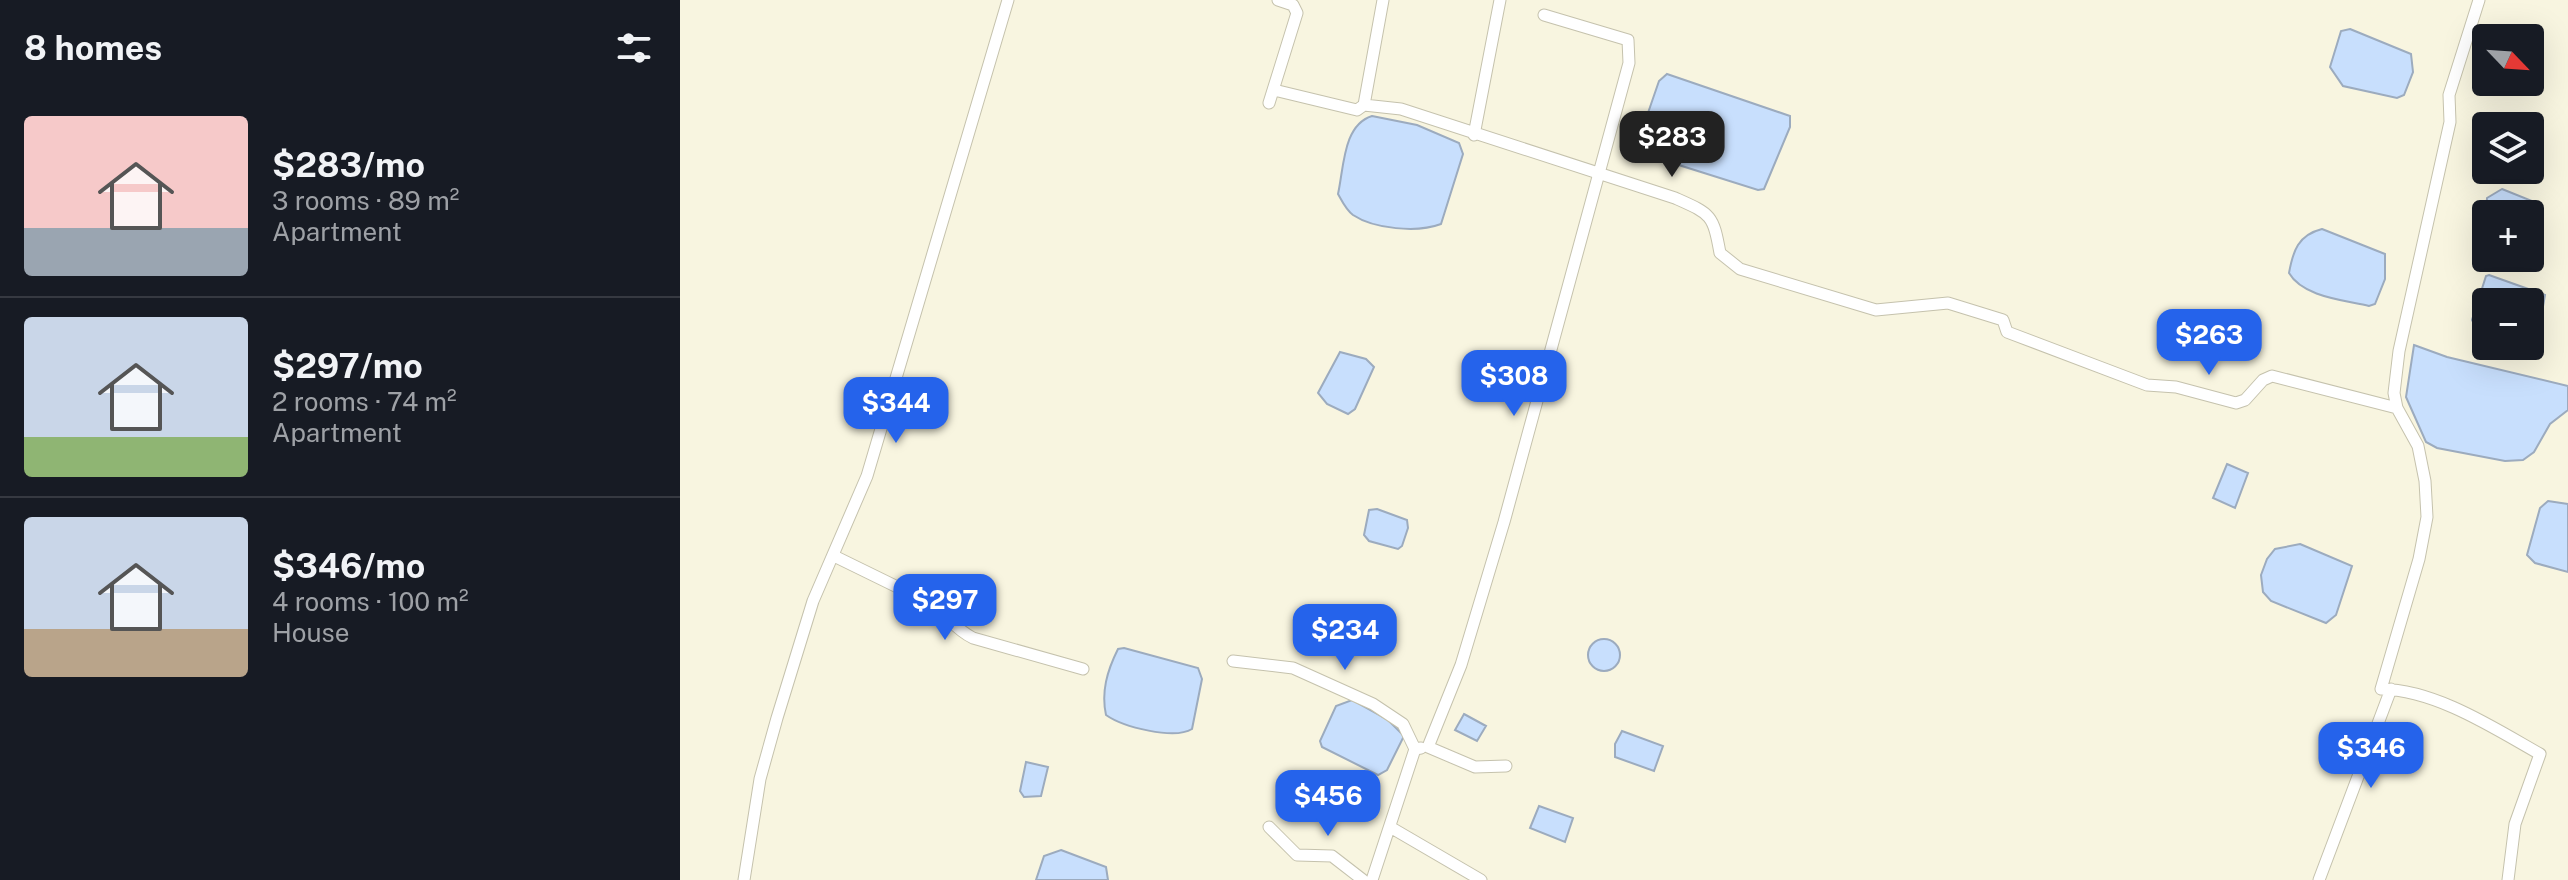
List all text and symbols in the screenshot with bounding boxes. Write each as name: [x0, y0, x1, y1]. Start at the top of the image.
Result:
north arrow: [2472, 24, 2544, 96]
map controls: [2472, 24, 2544, 360]
icon: filters: [612, 26, 656, 70]
text: 8 homes: [24, 28, 162, 68]
pin: $283: [1625, 111, 1719, 179]
button: layers: [2472, 112, 2544, 184]
text: $283: [1638, 121, 1706, 152]
text: $283/mo: [272, 145, 425, 185]
icon: home: [88, 148, 184, 244]
text: 3 rooms · 89 m²: [272, 185, 459, 216]
button: +: [2472, 200, 2544, 272]
text: Apartment: [272, 216, 402, 247]
button: −: [2472, 288, 2544, 360]
pin: $263: [2162, 309, 2256, 377]
text: $263: [2175, 319, 2243, 350]
text: $297/mo: [272, 346, 423, 386]
icon: home: [88, 349, 184, 445]
pin: $308: [1467, 350, 1561, 418]
text: $308: [1479, 360, 1549, 391]
pin: $344: [849, 377, 943, 445]
text: 2 rooms · 74 m²: [272, 386, 457, 417]
text: $344: [861, 387, 931, 418]
text: Apartment: [272, 417, 402, 448]
text: $346/mo: [272, 546, 425, 586]
icon: home: [88, 549, 184, 645]
pin: $297: [898, 574, 992, 642]
text: $297: [911, 584, 979, 615]
text: 4 rooms · 100 m²: [272, 586, 468, 617]
pin: $234: [1298, 604, 1392, 672]
text: $234: [1311, 614, 1379, 645]
text: House: [272, 617, 349, 648]
pin: $346: [2324, 722, 2418, 790]
text: $346: [2336, 732, 2406, 763]
pin: $456: [1281, 770, 1375, 838]
text: $456: [1293, 780, 1363, 811]

